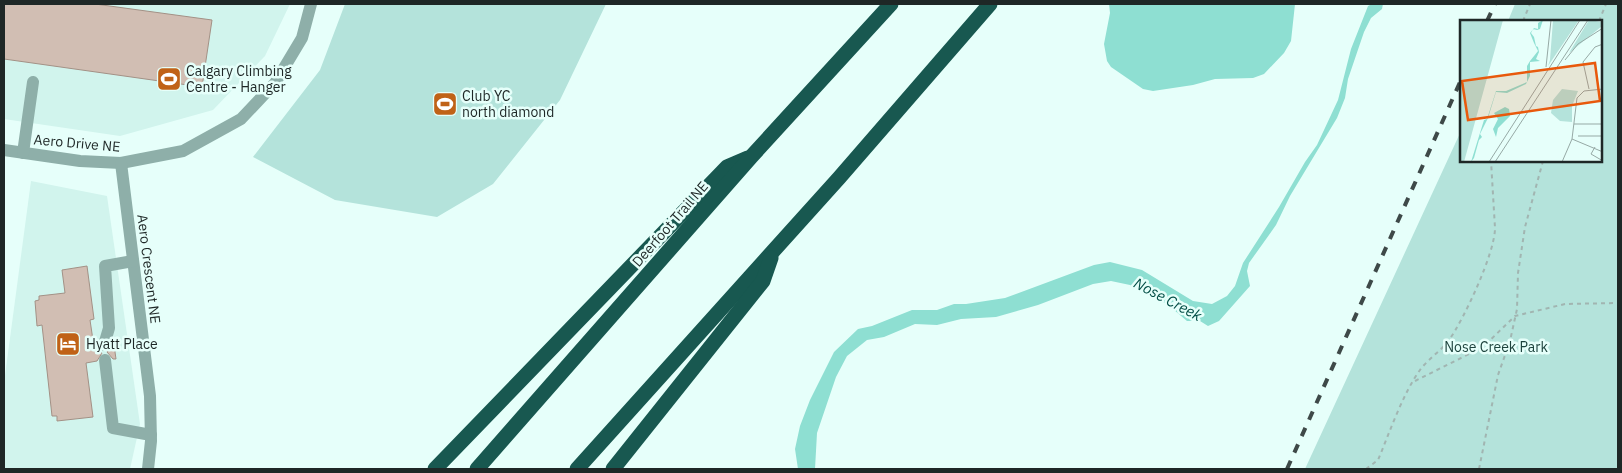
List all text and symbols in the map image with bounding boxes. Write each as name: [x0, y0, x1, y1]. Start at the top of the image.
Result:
inset map: [1460, 20, 1602, 162]
place label: Calgary Climbing Centre - Hanger: [186, 62, 292, 96]
sports icon: Calgary Climbing Centre - Hanger: [156, 66, 182, 92]
place label: Club YC north diamond: [462, 87, 554, 121]
sports icon: Club YC north diamond: [432, 91, 458, 117]
street label: Aero Drive NE: [33, 130, 121, 156]
street label: Deerfoot Trail NE: [628, 178, 712, 270]
street label: Aero Crescent NE: [133, 213, 165, 325]
water label: Nose Creek: [1131, 273, 1205, 325]
hotel icon: Hyatt Place: [55, 331, 81, 357]
place label: Hyatt Place: [86, 335, 158, 353]
park label: Nose Creek Park: [1444, 338, 1548, 356]

